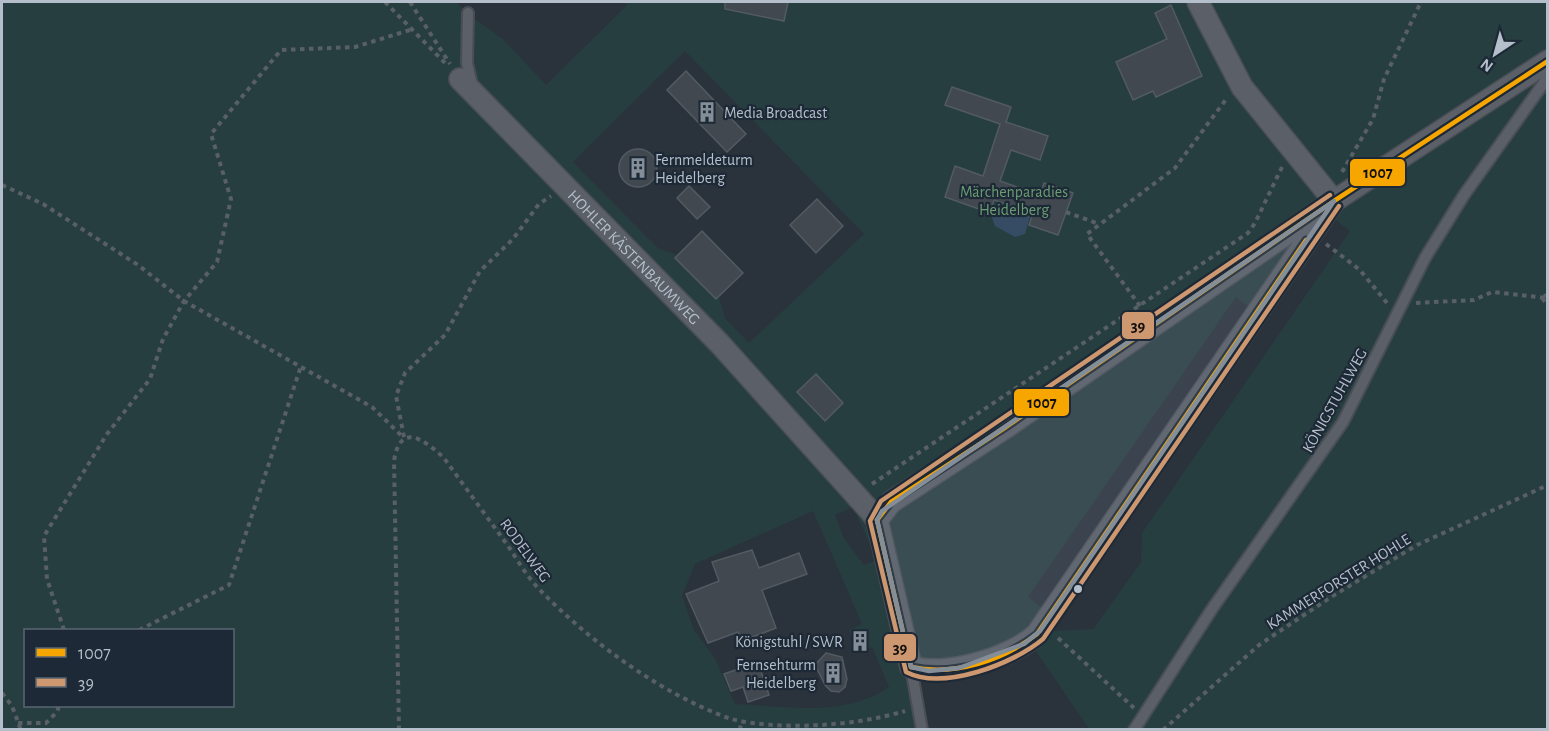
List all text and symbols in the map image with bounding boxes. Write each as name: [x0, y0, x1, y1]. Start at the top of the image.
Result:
north arrow: [1465, 24, 1525, 84]
text: N: [1478, 56, 1496, 75]
building icon: Media Broadcast: [695, 100, 719, 124]
place label: Media Broadcast: [724, 105, 827, 121]
place label: Fernmeldeturm Heidelberg: [655, 152, 753, 186]
building icon: Fernmeldeturm Heidelberg: [626, 156, 650, 180]
line badge: 1007: [1349, 158, 1406, 187]
text: 1007: [1363, 165, 1393, 181]
park label: Märchenparadies Heidelberg: [960, 184, 1068, 218]
street label: HOHLER KÄSTENBAUMWEG: [565, 187, 703, 328]
line badge: 39: [1121, 311, 1155, 340]
text: 39: [1131, 318, 1146, 334]
street label: KÖNIGSTUHLWEG: [1298, 345, 1370, 455]
line badge: 1007: [1013, 388, 1070, 417]
text: 1007: [1027, 395, 1057, 411]
street label: RODELWEG: [497, 516, 553, 585]
street label: KAMMERFORSTER HOHLE: [1264, 531, 1414, 633]
unlabelled marker: [1072, 583, 1084, 595]
legend: [24, 629, 234, 707]
building icon: Königstuhl / SWR: [848, 629, 872, 653]
line badge: 39: [883, 633, 917, 662]
place label: Königstuhl / SWR: [735, 634, 843, 650]
text: 39: [893, 640, 908, 656]
text: 1007: [78, 645, 111, 663]
place label: Fernsehturm Heidelberg: [736, 657, 816, 691]
building icon: Fernsehturm Heidelberg: [821, 661, 845, 685]
text: 39: [78, 675, 94, 693]

